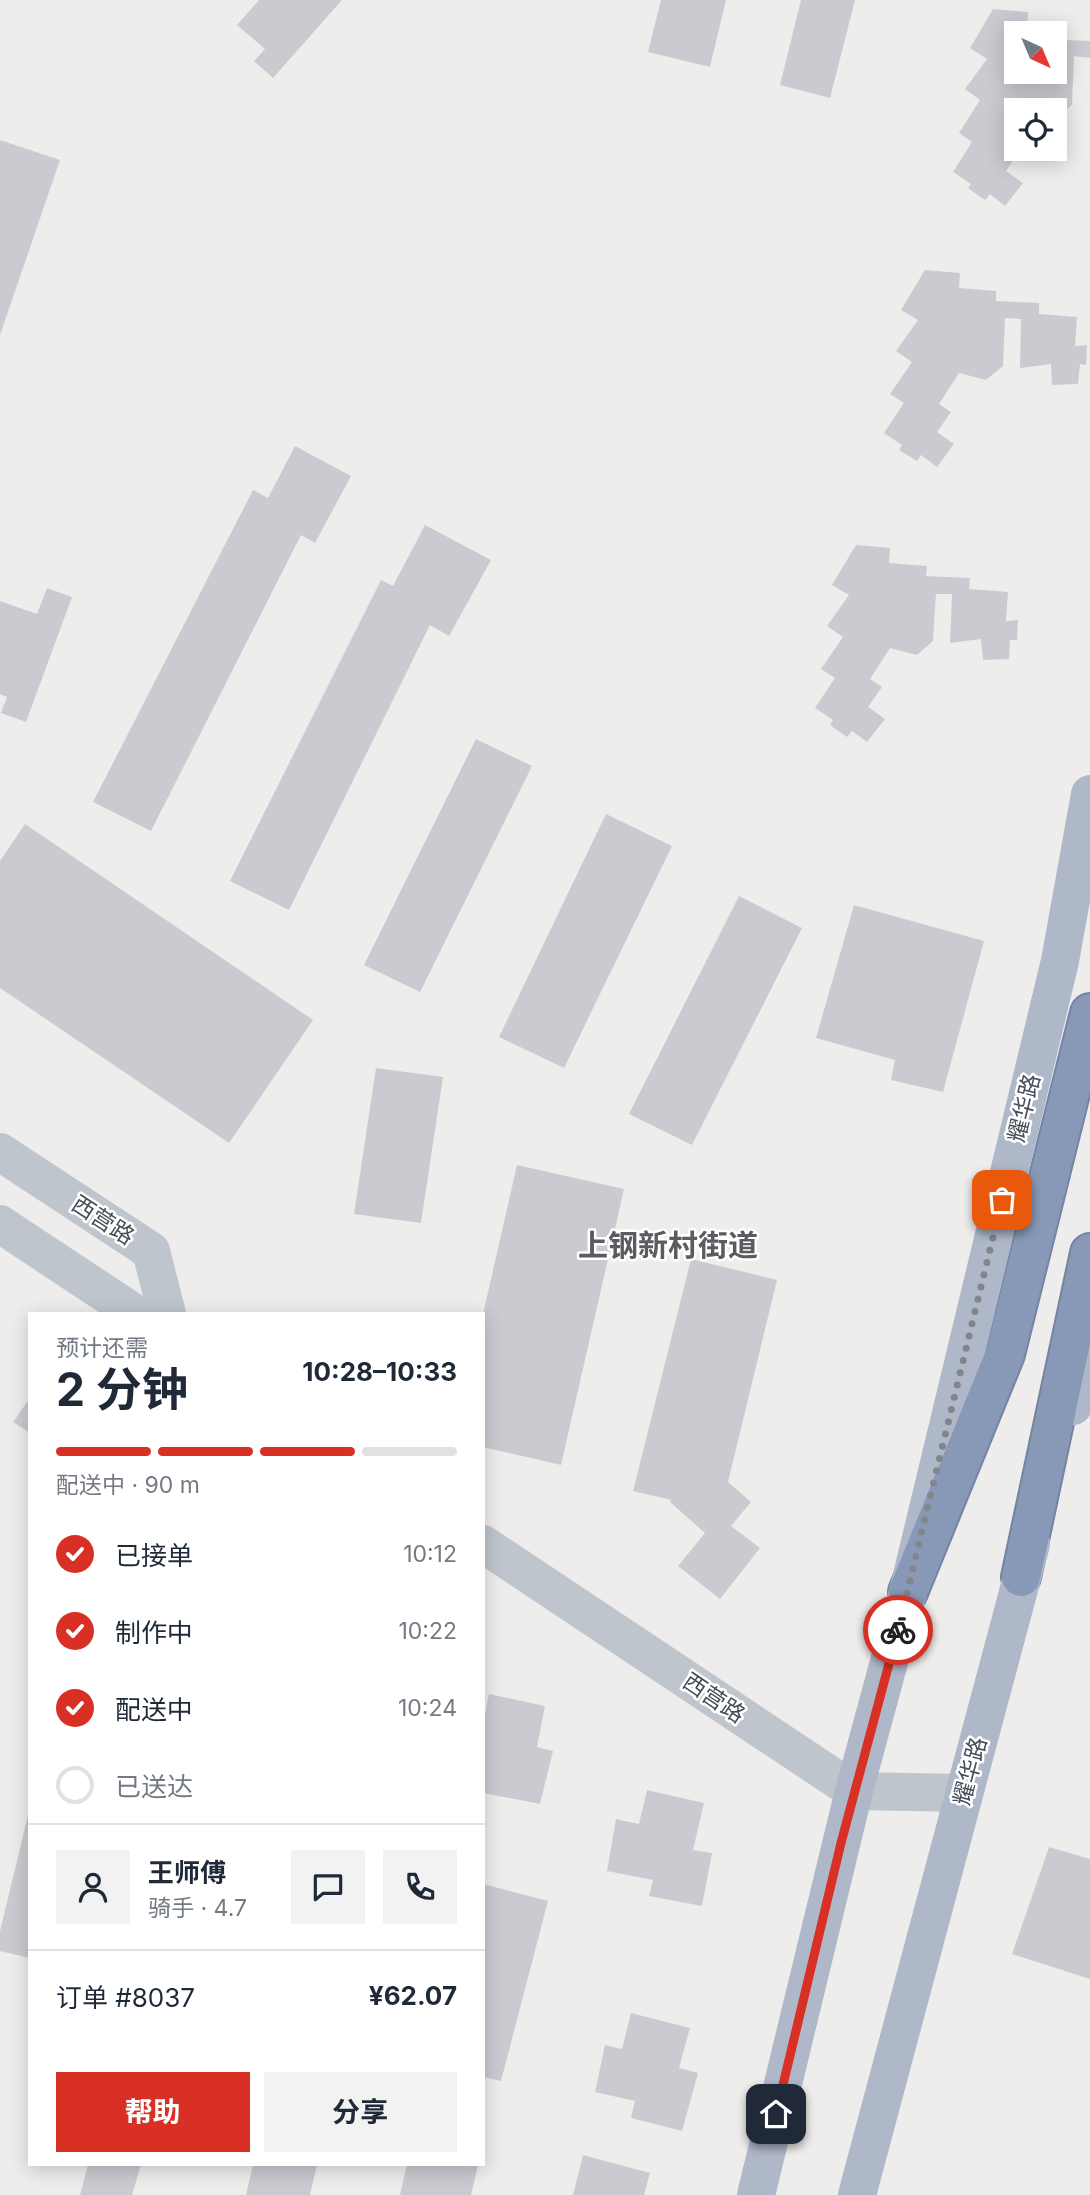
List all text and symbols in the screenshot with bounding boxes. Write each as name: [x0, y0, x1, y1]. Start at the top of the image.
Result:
north arrow: [1004, 21, 1068, 84]
map controls: [1004, 21, 1067, 161]
button: locate: [1004, 98, 1067, 161]
street label: 耀华路: [1002, 1071, 1046, 1145]
pin: [972, 1170, 1032, 1230]
icon: bag: [983, 1181, 1021, 1219]
street label: 西营路: [66, 1189, 140, 1251]
district label: 上钢新村街道: [578, 1227, 758, 1263]
text: 预计还需: [56, 1334, 148, 1362]
text: 10:28–10:33: [302, 1356, 457, 1387]
text: 2 分钟: [56, 1361, 188, 1417]
text: 配送中 · 90 m: [56, 1471, 200, 1499]
icon: check: [56, 1535, 94, 1573]
text: 已接单: [115, 1540, 193, 1571]
text: 10:12: [403, 1540, 457, 1568]
courier: [863, 1595, 933, 1665]
icon: bike: [879, 1611, 917, 1649]
icon: check: [56, 1612, 94, 1650]
text: 制作中: [115, 1617, 193, 1648]
text: 10:22: [398, 1617, 457, 1645]
street label: 西营路: [678, 1667, 750, 1729]
icon: check: [56, 1689, 94, 1727]
text: 配送中: [115, 1694, 193, 1725]
text: 10:24: [398, 1694, 457, 1722]
street label: 耀华路: [948, 1734, 992, 1808]
text: 已送达: [115, 1771, 193, 1802]
button: person: [56, 1850, 130, 1924]
button: chat: [291, 1850, 365, 1924]
button: phone: [383, 1850, 457, 1924]
text: 王师傅: [148, 1857, 226, 1888]
text: 骑手 · 4.7: [148, 1894, 247, 1922]
text: ¥62.07: [369, 1980, 457, 2011]
text: 订单 #8037: [56, 1982, 195, 2013]
button: 帮助: [56, 2072, 250, 2152]
button: 分享: [264, 2072, 457, 2152]
pin: [746, 2084, 806, 2144]
icon: home: [757, 2095, 795, 2133]

